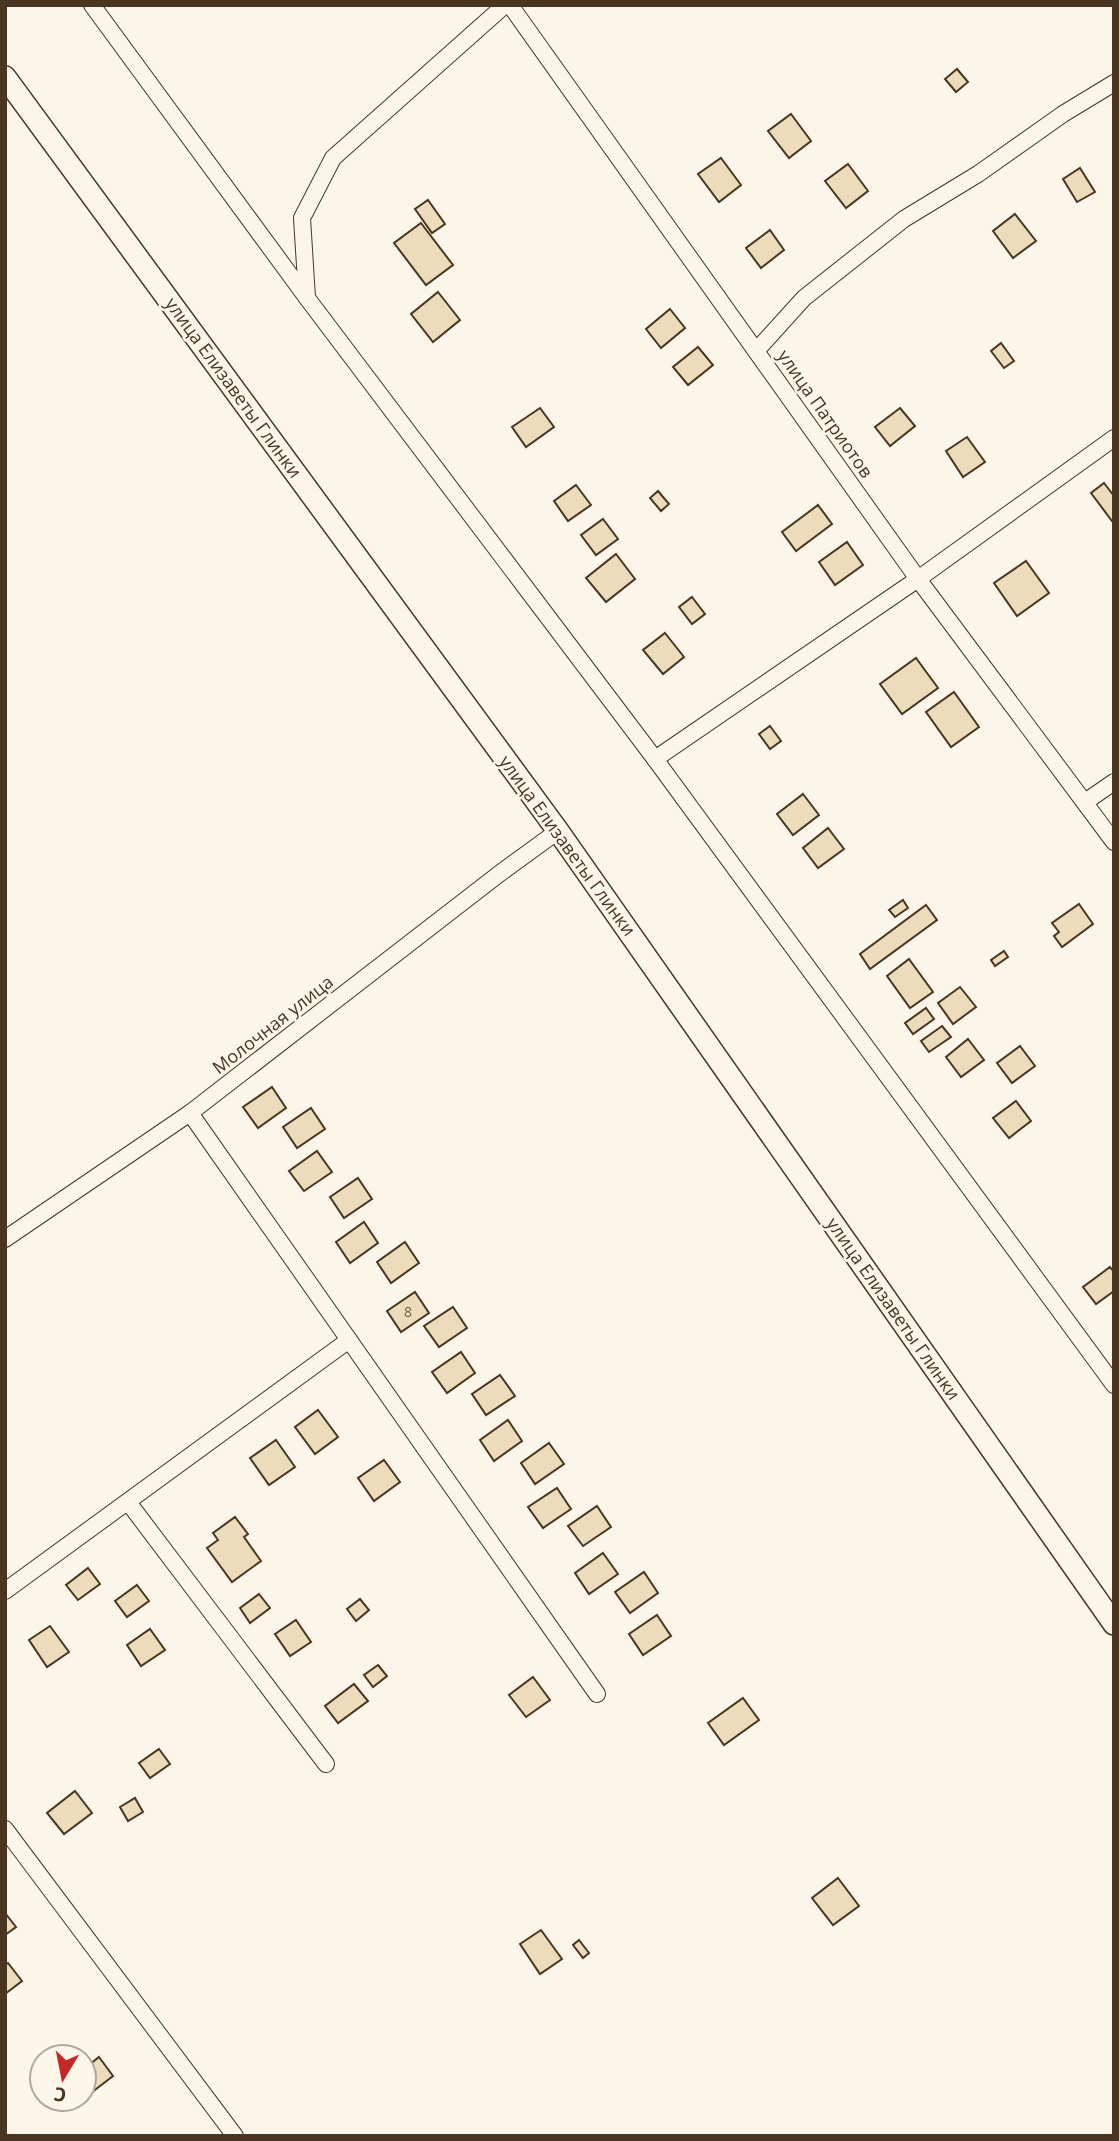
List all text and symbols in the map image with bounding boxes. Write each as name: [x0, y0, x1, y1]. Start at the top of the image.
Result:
street label: улица Елизаветы Глинки: [160, 292, 308, 483]
street label: улица Патриотов: [773, 345, 879, 482]
street label: улица Елизаветы Глинки: [494, 750, 642, 941]
street label: Молочная улица: [207, 969, 338, 1079]
street label: улица Елизаветы Глинки: [822, 1212, 966, 1405]
house number: 8: [404, 1302, 412, 1321]
north arrow: [28, 2043, 98, 2113]
text: С: [52, 2081, 68, 2109]

